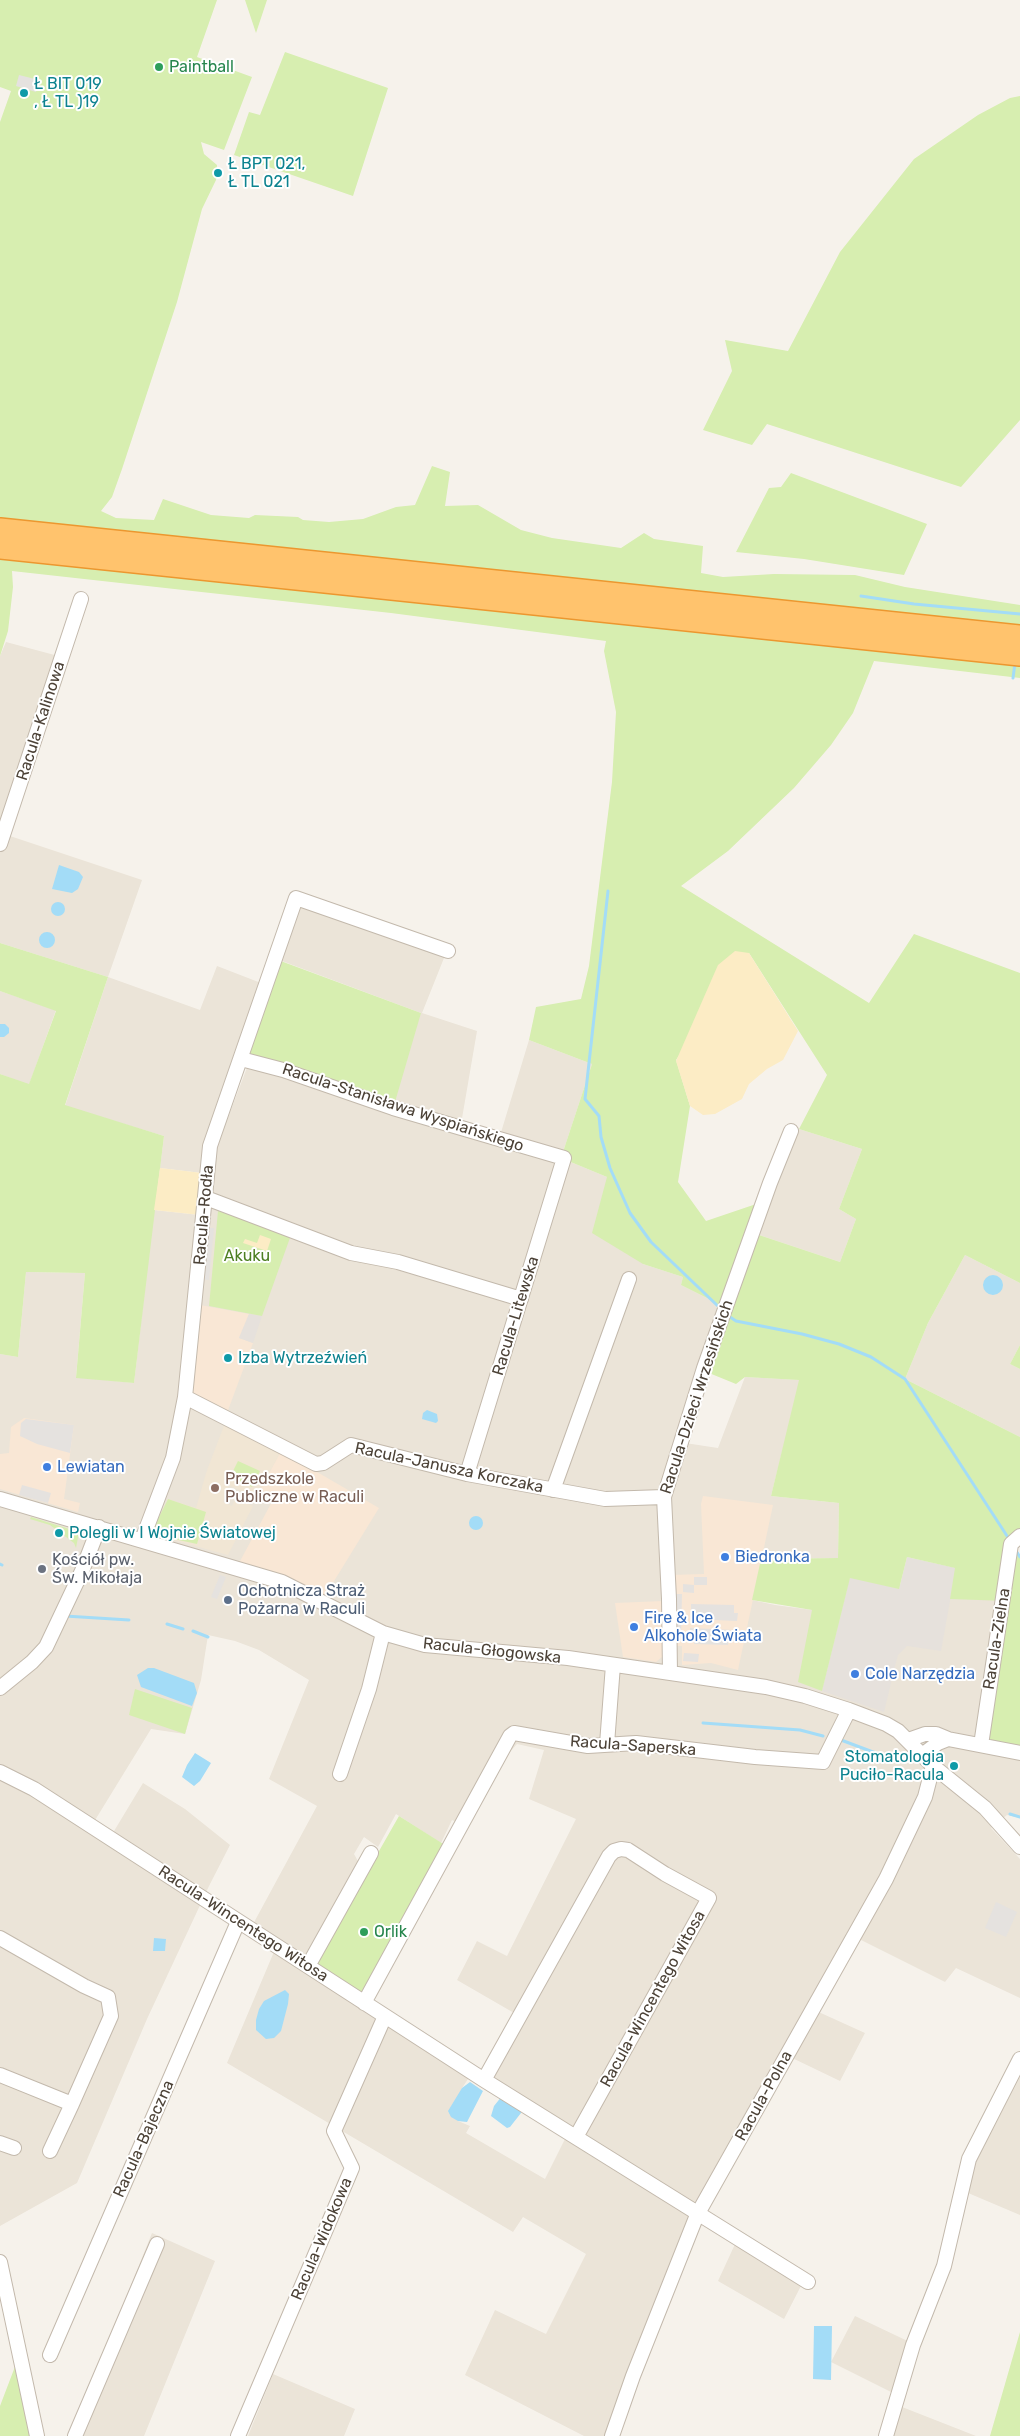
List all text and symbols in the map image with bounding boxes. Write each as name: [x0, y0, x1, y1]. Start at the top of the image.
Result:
place label: Paintball: [169, 57, 234, 77]
marker: Paintball: [153, 61, 165, 73]
place label: Ł BIT 019 , Ł TL )19: [34, 74, 102, 112]
marker: Ł BIT 019 , Ł TL )19: [18, 87, 30, 99]
place label: Ł BPT 021, Ł TL 021: [228, 154, 306, 192]
marker: Ł BPT 021, Ł TL 021: [212, 167, 224, 179]
street label: Racula-Kalinowa: [13, 659, 69, 783]
street label: Racula-Stanisława Wyspiańskiego: [280, 1060, 526, 1156]
street label: Racula-Rodła: [190, 1164, 218, 1266]
park label: Akuku: [224, 1246, 270, 1266]
street label: Racula-Litewska: [489, 1254, 543, 1378]
street label: Racula-Dzieci Wrzesińskich: [656, 1297, 738, 1497]
place label: Izba Wytrzeźwień: [238, 1348, 367, 1368]
marker: Izba Wytrzeźwień: [222, 1352, 234, 1364]
street label: Racula-Janusza Korczaka: [353, 1439, 545, 1497]
place label: Lewiatan: [57, 1457, 125, 1477]
marker: Lewiatan: [41, 1461, 53, 1473]
place label: Przedszkole Publiczne w Raculi: [225, 1469, 364, 1507]
marker: Przedszkole Publiczne w Raculi: [209, 1482, 221, 1494]
place label: Polegli w I Wojnie Światowej: [69, 1523, 276, 1543]
marker: Polegli w I Wojnie Światowej: [53, 1527, 65, 1539]
place label: Biedronka: [735, 1547, 810, 1567]
place label: Kościół pw. Św. Mikołaja: [52, 1550, 142, 1588]
marker: Biedronka: [719, 1551, 731, 1563]
marker: Kościół pw. Św. Mikołaja: [36, 1563, 48, 1575]
place label: Ochotnicza Straż Pożarna w Raculi: [238, 1581, 365, 1619]
street label: Racula-Zielna: [980, 1587, 1014, 1691]
marker: Ochotnicza Straż Pożarna w Raculi: [222, 1594, 234, 1606]
place label: Fire & Ice Alkohole Świata: [644, 1608, 762, 1646]
marker: Fire & Ice Alkohole Świata: [628, 1621, 640, 1633]
street label: Racula-Głogowska: [422, 1634, 562, 1668]
place label: Cole Narzędzia: [865, 1664, 975, 1684]
marker: Cole Narzędzia: [849, 1668, 861, 1680]
street label: Racula-Saperska: [569, 1732, 697, 1760]
place label: Stomatologia Puciło-Racula: [840, 1747, 944, 1785]
marker: Stomatologia Puciło-Racula: [948, 1760, 960, 1772]
street label: Racula-Wincentego Witosa: [154, 1862, 332, 1986]
street label: Racula-Wincentego Witosa: [596, 1907, 710, 2091]
place label: Orlik: [374, 1922, 407, 1942]
marker: Orlik: [358, 1926, 370, 1938]
street label: Racula-Polna: [731, 2048, 797, 2144]
street label: Racula-Bajeczna: [110, 2077, 178, 2201]
street label: Racula-Widokowa: [287, 2175, 357, 2303]

